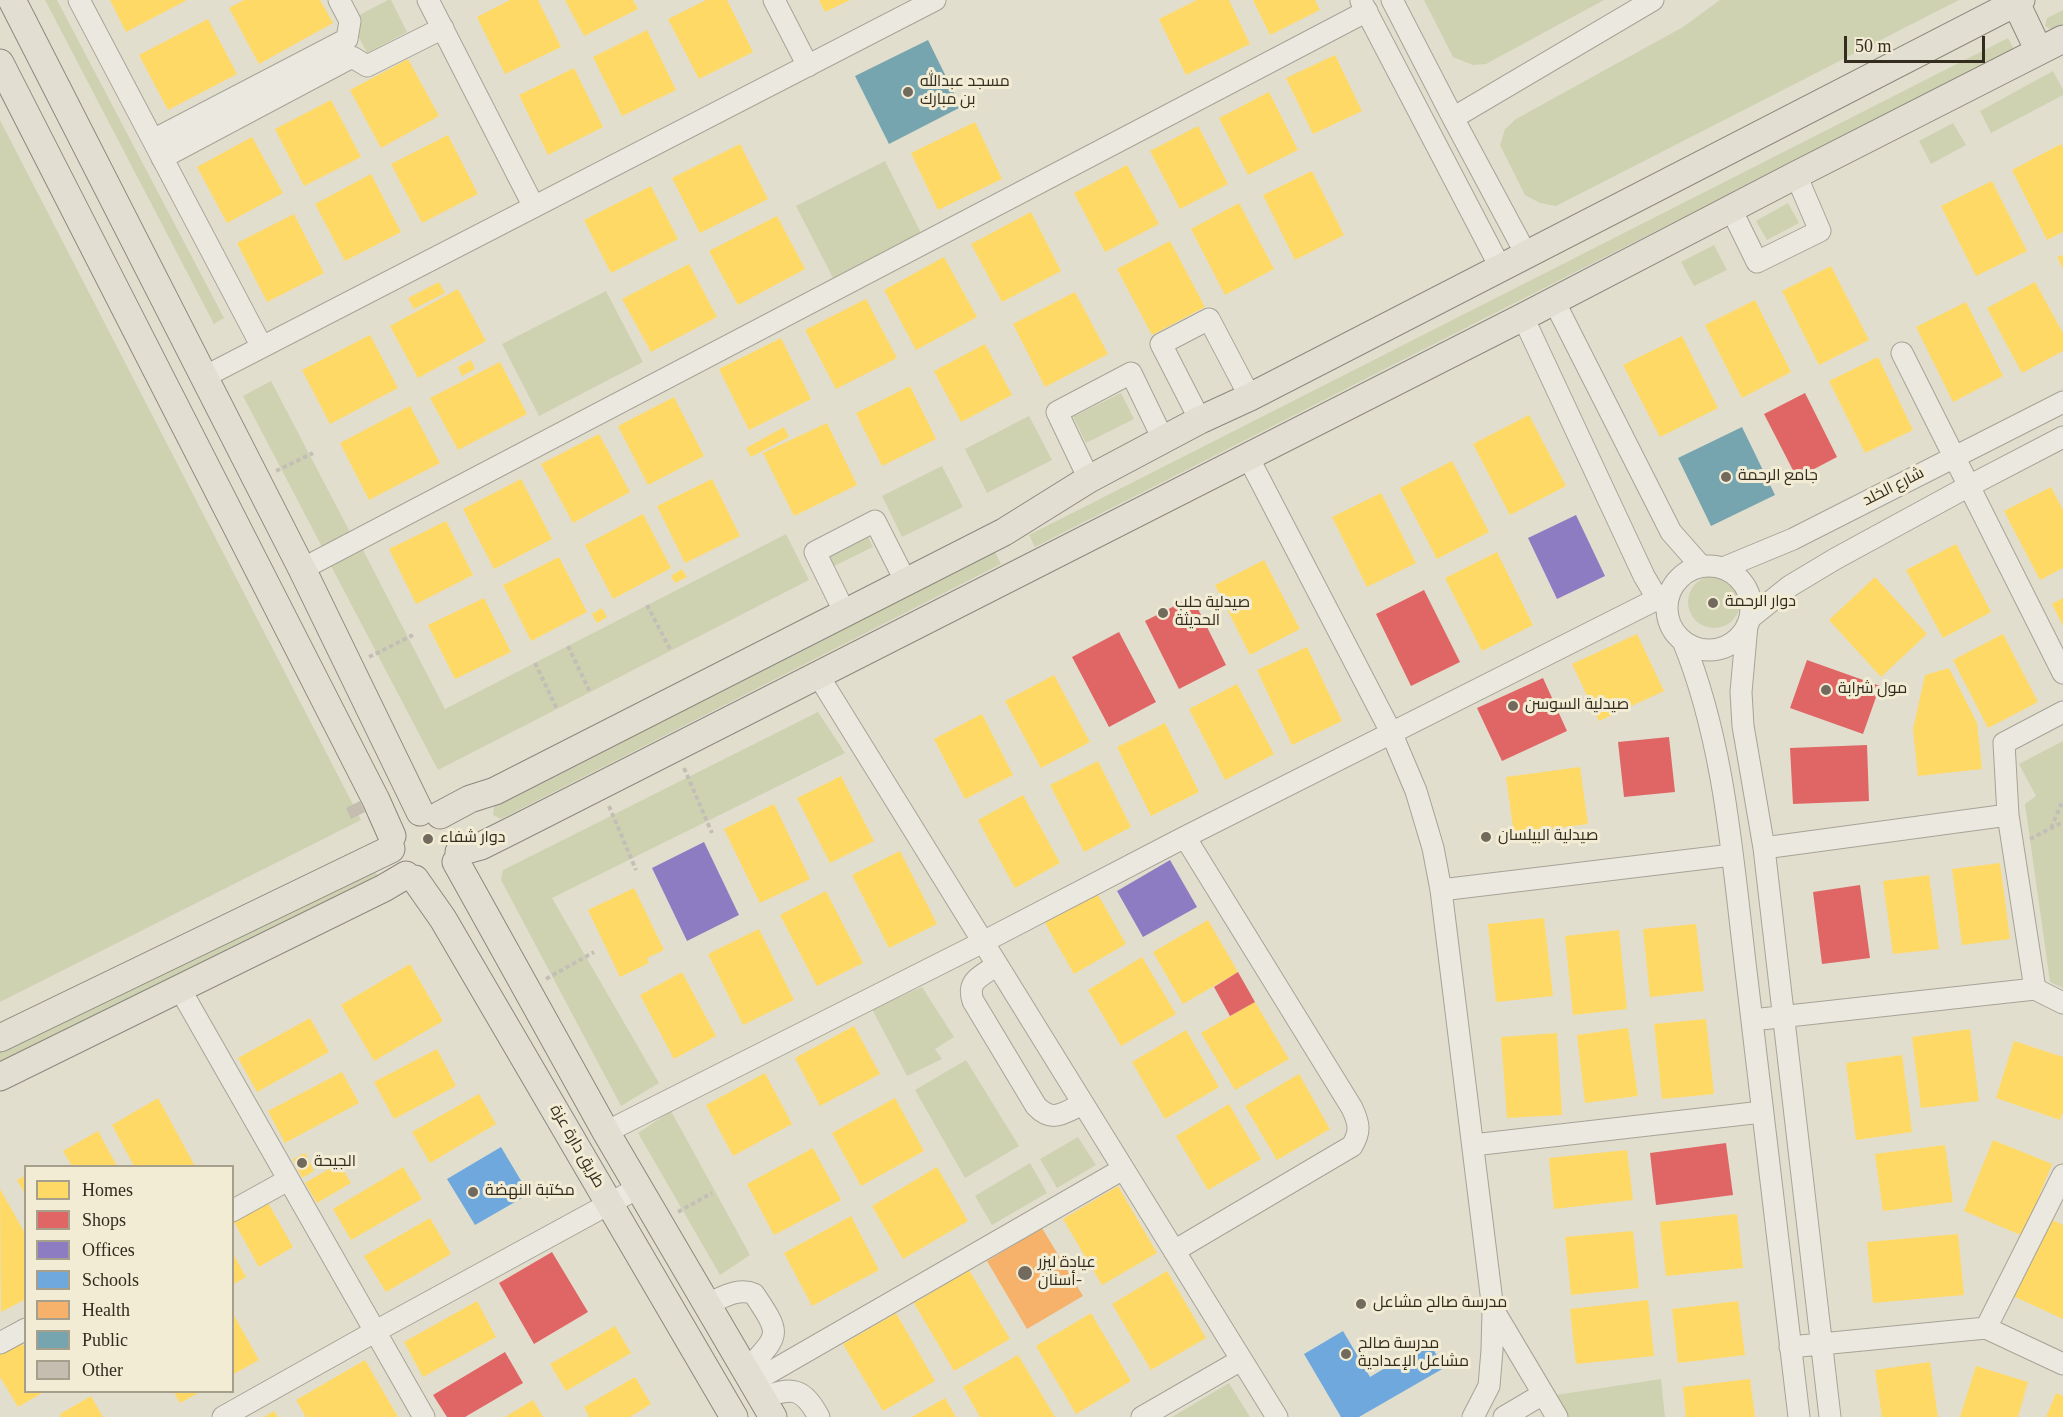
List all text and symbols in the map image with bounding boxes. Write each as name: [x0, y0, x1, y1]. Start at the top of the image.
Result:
scale bar: [1847, 24, 1988, 62]
text: 50 m: [1855, 36, 1892, 56]
place label: مسجد عبدالله بن مبارك: [920, 73, 1010, 111]
marker: مسجد عبدالله بن مبارك: [901, 85, 915, 99]
street label: شارع الخلد: [1860, 464, 1928, 512]
place label: جامع الرحمة: [1738, 467, 1818, 487]
marker: جامع الرحمة: [1719, 470, 1733, 484]
place label: دوار الرحمة: [1725, 593, 1796, 613]
place label: صيدلية حلب الحديثة: [1175, 594, 1250, 632]
marker: دوار الرحمة: [1706, 596, 1720, 610]
marker: صيدلية حلب الحديثة: [1156, 606, 1170, 620]
place label: مول شرابة: [1838, 680, 1907, 700]
marker: مول شرابة: [1819, 683, 1833, 697]
place label: صيدلية السوسن: [1525, 696, 1629, 716]
marker: صيدلية السوسن: [1506, 699, 1520, 713]
place label: صيدلية البيلسان: [1498, 827, 1598, 847]
place label: دوار شفاء: [440, 829, 505, 849]
marker: صيدلية البيلسان: [1479, 830, 1493, 844]
marker: دوار شفاء: [421, 832, 435, 846]
street label: طريق دارة عزة: [544, 1102, 608, 1192]
place label: الجيحة: [314, 1153, 356, 1173]
marker: الجيحة: [295, 1156, 309, 1170]
legend: [24, 1165, 234, 1393]
text: Homes: [82, 1180, 133, 1200]
place label: مكتبة النهضة: [485, 1182, 575, 1202]
marker: مكتبة النهضة: [466, 1185, 480, 1199]
text: Shops: [82, 1210, 126, 1230]
text: Offices: [82, 1240, 135, 1260]
place label: عيادة ليزر أسنان-: [1038, 1254, 1096, 1292]
marker: عيادة ليزر أسنان-: [1016, 1264, 1034, 1282]
text: Schools: [82, 1270, 139, 1290]
place label: مدرسة صالح مشاعل: [1373, 1294, 1507, 1314]
marker: مدرسة صالح مشاعل: [1354, 1297, 1368, 1311]
text: Health: [82, 1300, 130, 1320]
text: Public: [82, 1330, 128, 1350]
place label: مدرسة صالح مشاعل الإعدادية: [1358, 1335, 1469, 1373]
marker: مدرسة صالح مشاعل الإعدادية: [1339, 1347, 1353, 1361]
text: Other: [82, 1360, 123, 1380]

